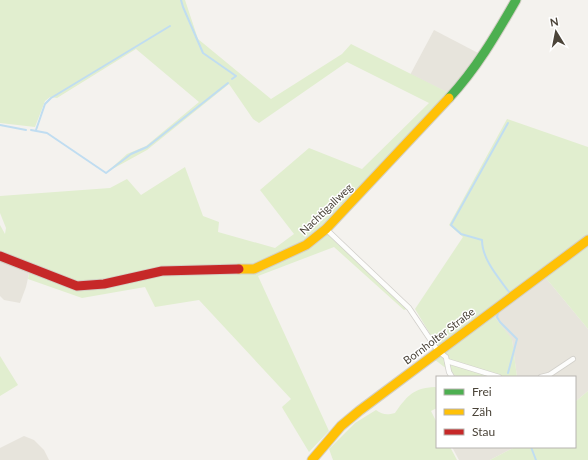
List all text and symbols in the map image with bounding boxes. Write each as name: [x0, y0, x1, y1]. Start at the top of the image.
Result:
north arrow: [536, 12, 576, 52]
text: N: [549, 15, 559, 29]
street label: Nachtigallweg: [297, 180, 355, 237]
street label: Bornholter Straße: [400, 304, 477, 367]
legend: [436, 376, 576, 448]
text: Frei: [472, 384, 492, 399]
text: Zäh: [472, 404, 492, 419]
text: Stau: [472, 424, 495, 439]

